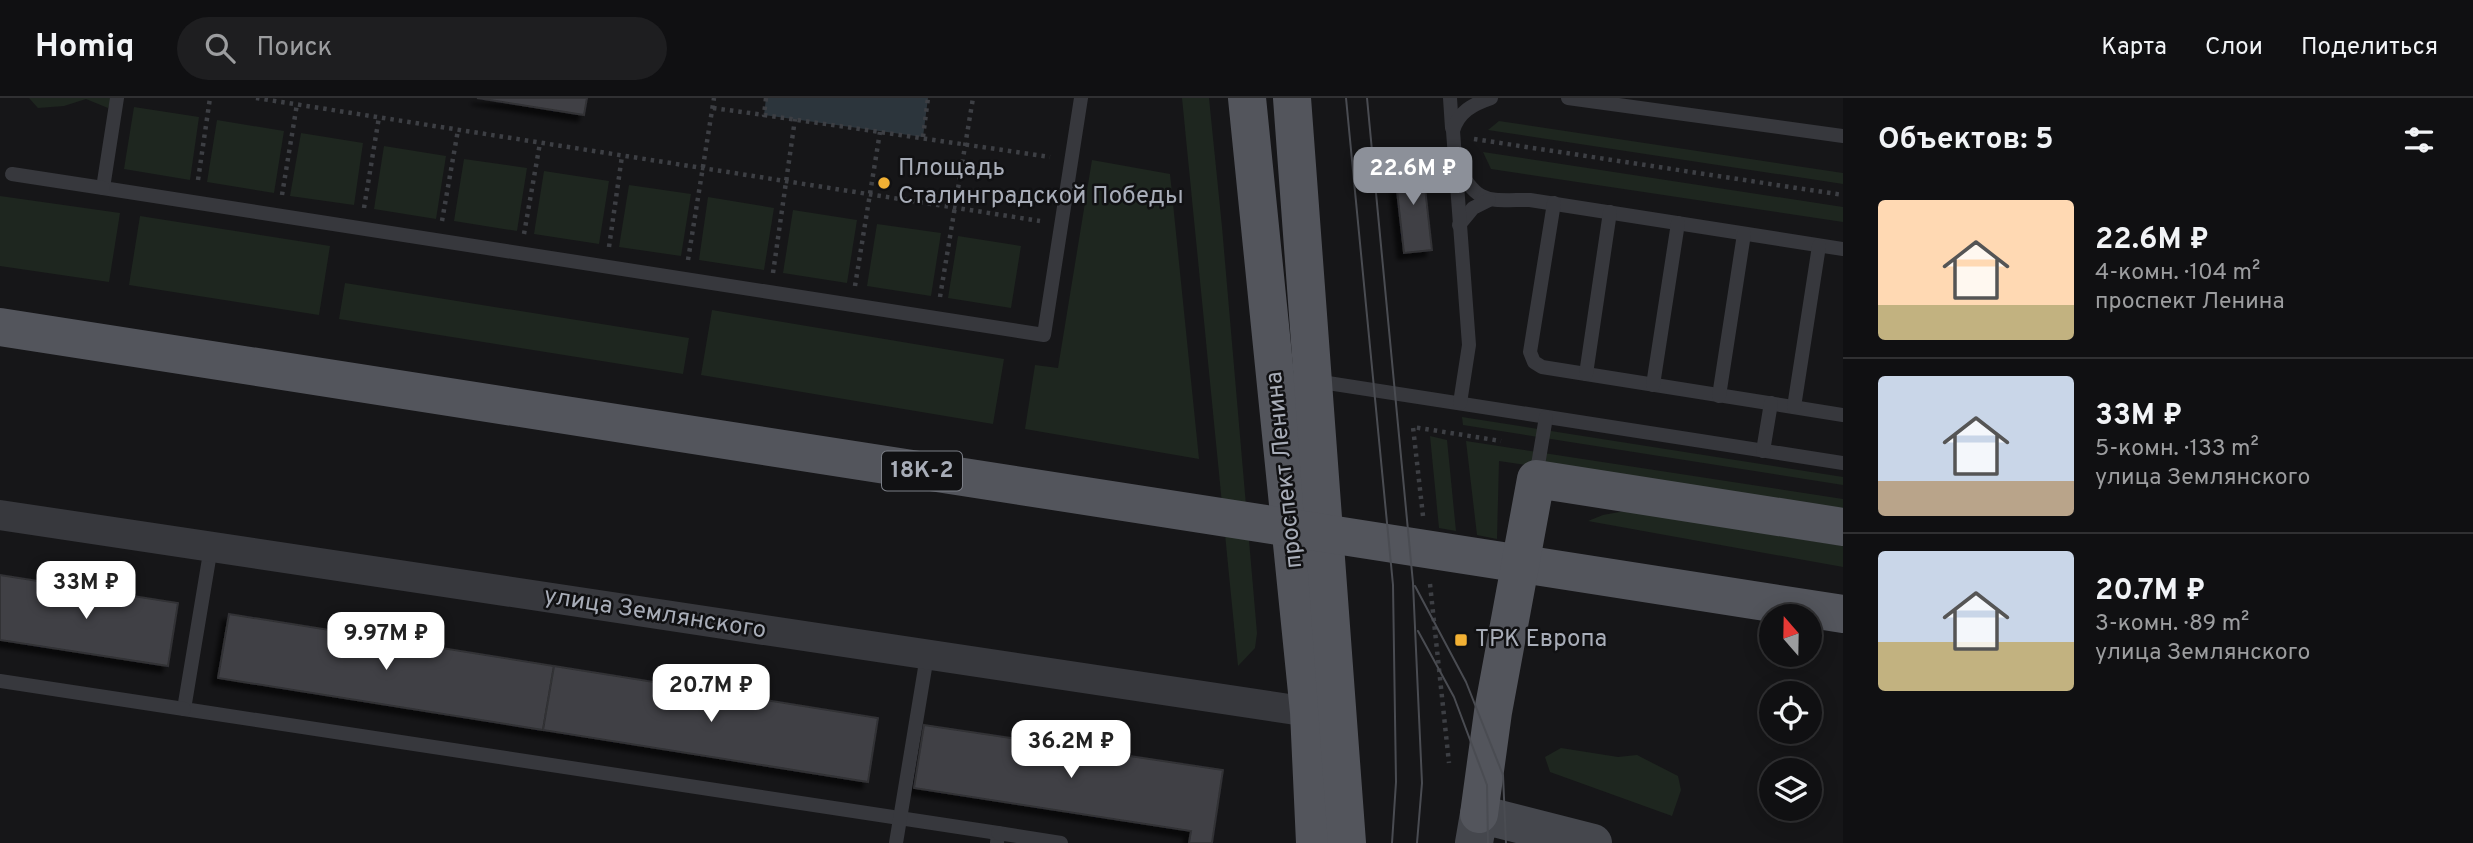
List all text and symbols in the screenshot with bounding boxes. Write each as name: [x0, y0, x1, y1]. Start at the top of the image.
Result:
search box: [177, 17, 667, 80]
text: Homiq: [35, 27, 135, 69]
icon: search: [201, 29, 239, 67]
text: Поиск: [257, 32, 332, 65]
text: Карта: [2101, 33, 2167, 63]
text: Слои: [2205, 33, 2263, 63]
text: Поделиться: [2301, 33, 2438, 63]
icon: filters: [2400, 121, 2438, 159]
text: Объектов: 5: [1878, 122, 2053, 159]
pin: 22.6M ₽: [1348, 148, 1478, 207]
place label: Площадь Сталинградской Победы: [898, 154, 1184, 212]
text: 22.6M ₽: [1369, 155, 1457, 184]
marker: Площадь Сталинградской Победы: [876, 175, 892, 191]
text: 22.6M ₽: [2095, 222, 2209, 259]
icon: home: [1934, 228, 2018, 312]
text: 4-комн. · 104 m²: [2095, 259, 2260, 288]
text: проспект Ленина: [2095, 288, 2285, 317]
street label: проспект Ленина: [1260, 370, 1310, 570]
text: 33M ₽: [2095, 398, 2182, 435]
icon: home: [1934, 404, 2018, 488]
text: 5-комн. · 133 m²: [2095, 435, 2259, 464]
road number: 18К-2: [882, 452, 962, 490]
text: улица Землянского: [2095, 464, 2310, 493]
pin: 33M ₽: [37, 561, 135, 621]
text: 33M ₽: [53, 569, 119, 598]
text: 20.7M ₽: [2095, 573, 2205, 610]
icon: home: [1934, 579, 2018, 663]
street label: улица Землянского: [542, 582, 768, 646]
north arrow: [1759, 604, 1822, 667]
map controls: [1759, 604, 1822, 821]
text: 3-комн. · 89 m²: [2095, 610, 2249, 639]
pin: 9.97M ₽: [321, 612, 451, 672]
text: 9.97M ₽: [343, 620, 429, 649]
place label: ТРК Европа: [1475, 625, 1607, 655]
marker: ТРК Европа: [1453, 632, 1469, 648]
text: улица Землянского: [2095, 639, 2310, 668]
pin: 20.7M ₽: [646, 664, 776, 724]
text: 20.7M ₽: [669, 672, 753, 701]
button: locate: [1759, 681, 1822, 744]
pin: 36.2M ₽: [1006, 720, 1136, 780]
text: 36.2M ₽: [1027, 728, 1115, 757]
button: layers: [1759, 758, 1822, 821]

